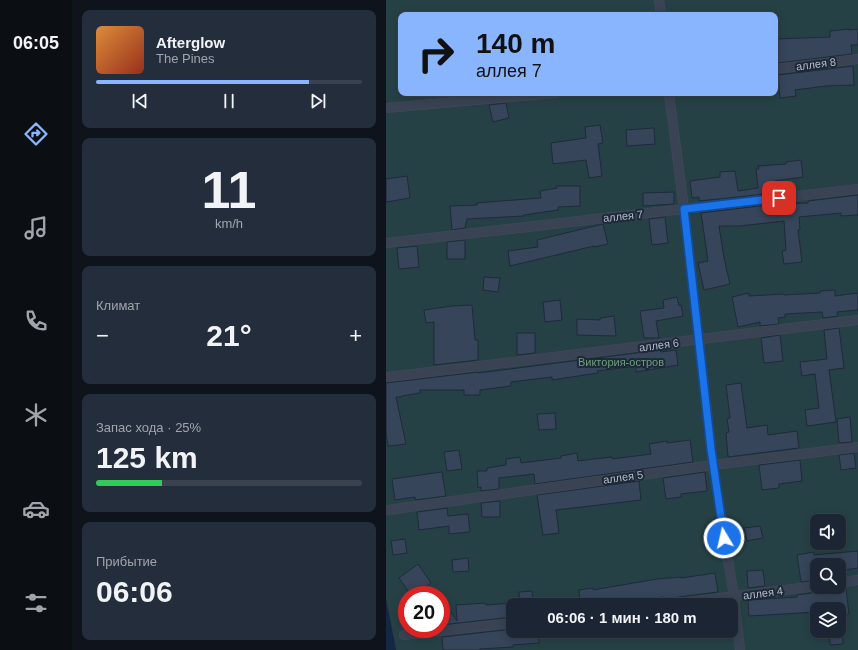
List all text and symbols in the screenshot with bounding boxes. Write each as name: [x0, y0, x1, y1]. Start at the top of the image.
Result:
icon: right: [410, 28, 462, 80]
text: 140 m: [476, 28, 555, 59]
text: 06:05: [13, 33, 59, 53]
text: Afterglow: [156, 34, 225, 51]
text: The Pines: [156, 51, 215, 66]
street label: аллея 8: [795, 56, 837, 72]
text: аллея 7: [476, 61, 542, 81]
icon: previous: [129, 90, 151, 112]
icon: pause: [218, 90, 240, 112]
icon: next: [307, 90, 329, 112]
icon: directions: [22, 120, 50, 148]
text: 11: [202, 161, 256, 219]
pin: [762, 181, 796, 215]
icon: arrive: [768, 187, 790, 209]
street label: аллея 7: [602, 208, 644, 224]
icon: music: [22, 214, 50, 242]
text: km/h: [215, 216, 243, 231]
text: Климат: [96, 298, 140, 313]
icon: phone: [22, 307, 50, 335]
text: 21°: [206, 319, 252, 352]
text: −: [96, 323, 109, 348]
text: +: [349, 323, 362, 348]
street label: аллея 6: [638, 337, 680, 353]
park label: Виктория-остров: [578, 356, 664, 368]
icon: climate: [22, 401, 50, 429]
text: Запас хода · 25%: [96, 420, 201, 435]
text: 125 km: [96, 441, 198, 474]
street label: аллея 5: [602, 468, 644, 486]
icon: car: [22, 495, 50, 523]
map controls: [810, 514, 846, 638]
button: sound: [810, 514, 846, 550]
position arrow: [703, 517, 745, 559]
text: Прибытие: [96, 554, 157, 569]
button: search: [810, 558, 846, 594]
text: 06:06: [96, 575, 173, 608]
street label: аллея 4: [742, 585, 784, 601]
speed limit sign: 20: [398, 586, 450, 638]
icon: filters: [22, 589, 50, 617]
button: layers: [810, 602, 846, 638]
text: 06:06 · 1 мин · 180 m: [547, 609, 697, 626]

